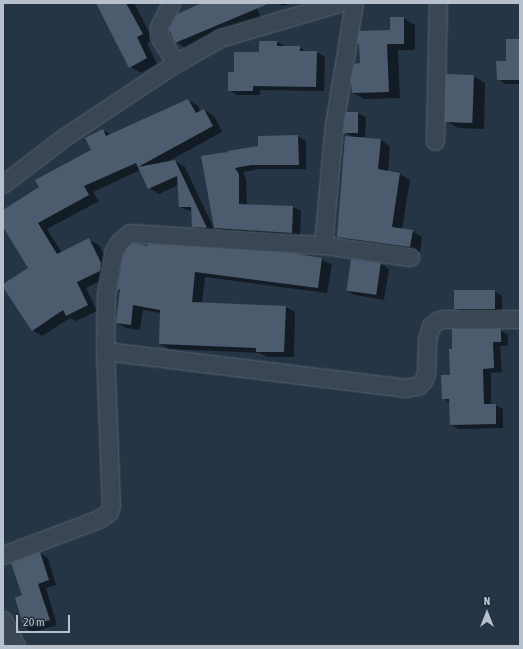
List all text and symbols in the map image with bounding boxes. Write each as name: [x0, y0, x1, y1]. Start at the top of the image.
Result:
north arrow: [467, 593, 507, 633]
text: N: [484, 595, 490, 607]
scale bar: [18, 607, 72, 633]
text: 20 m: [23, 615, 45, 629]

